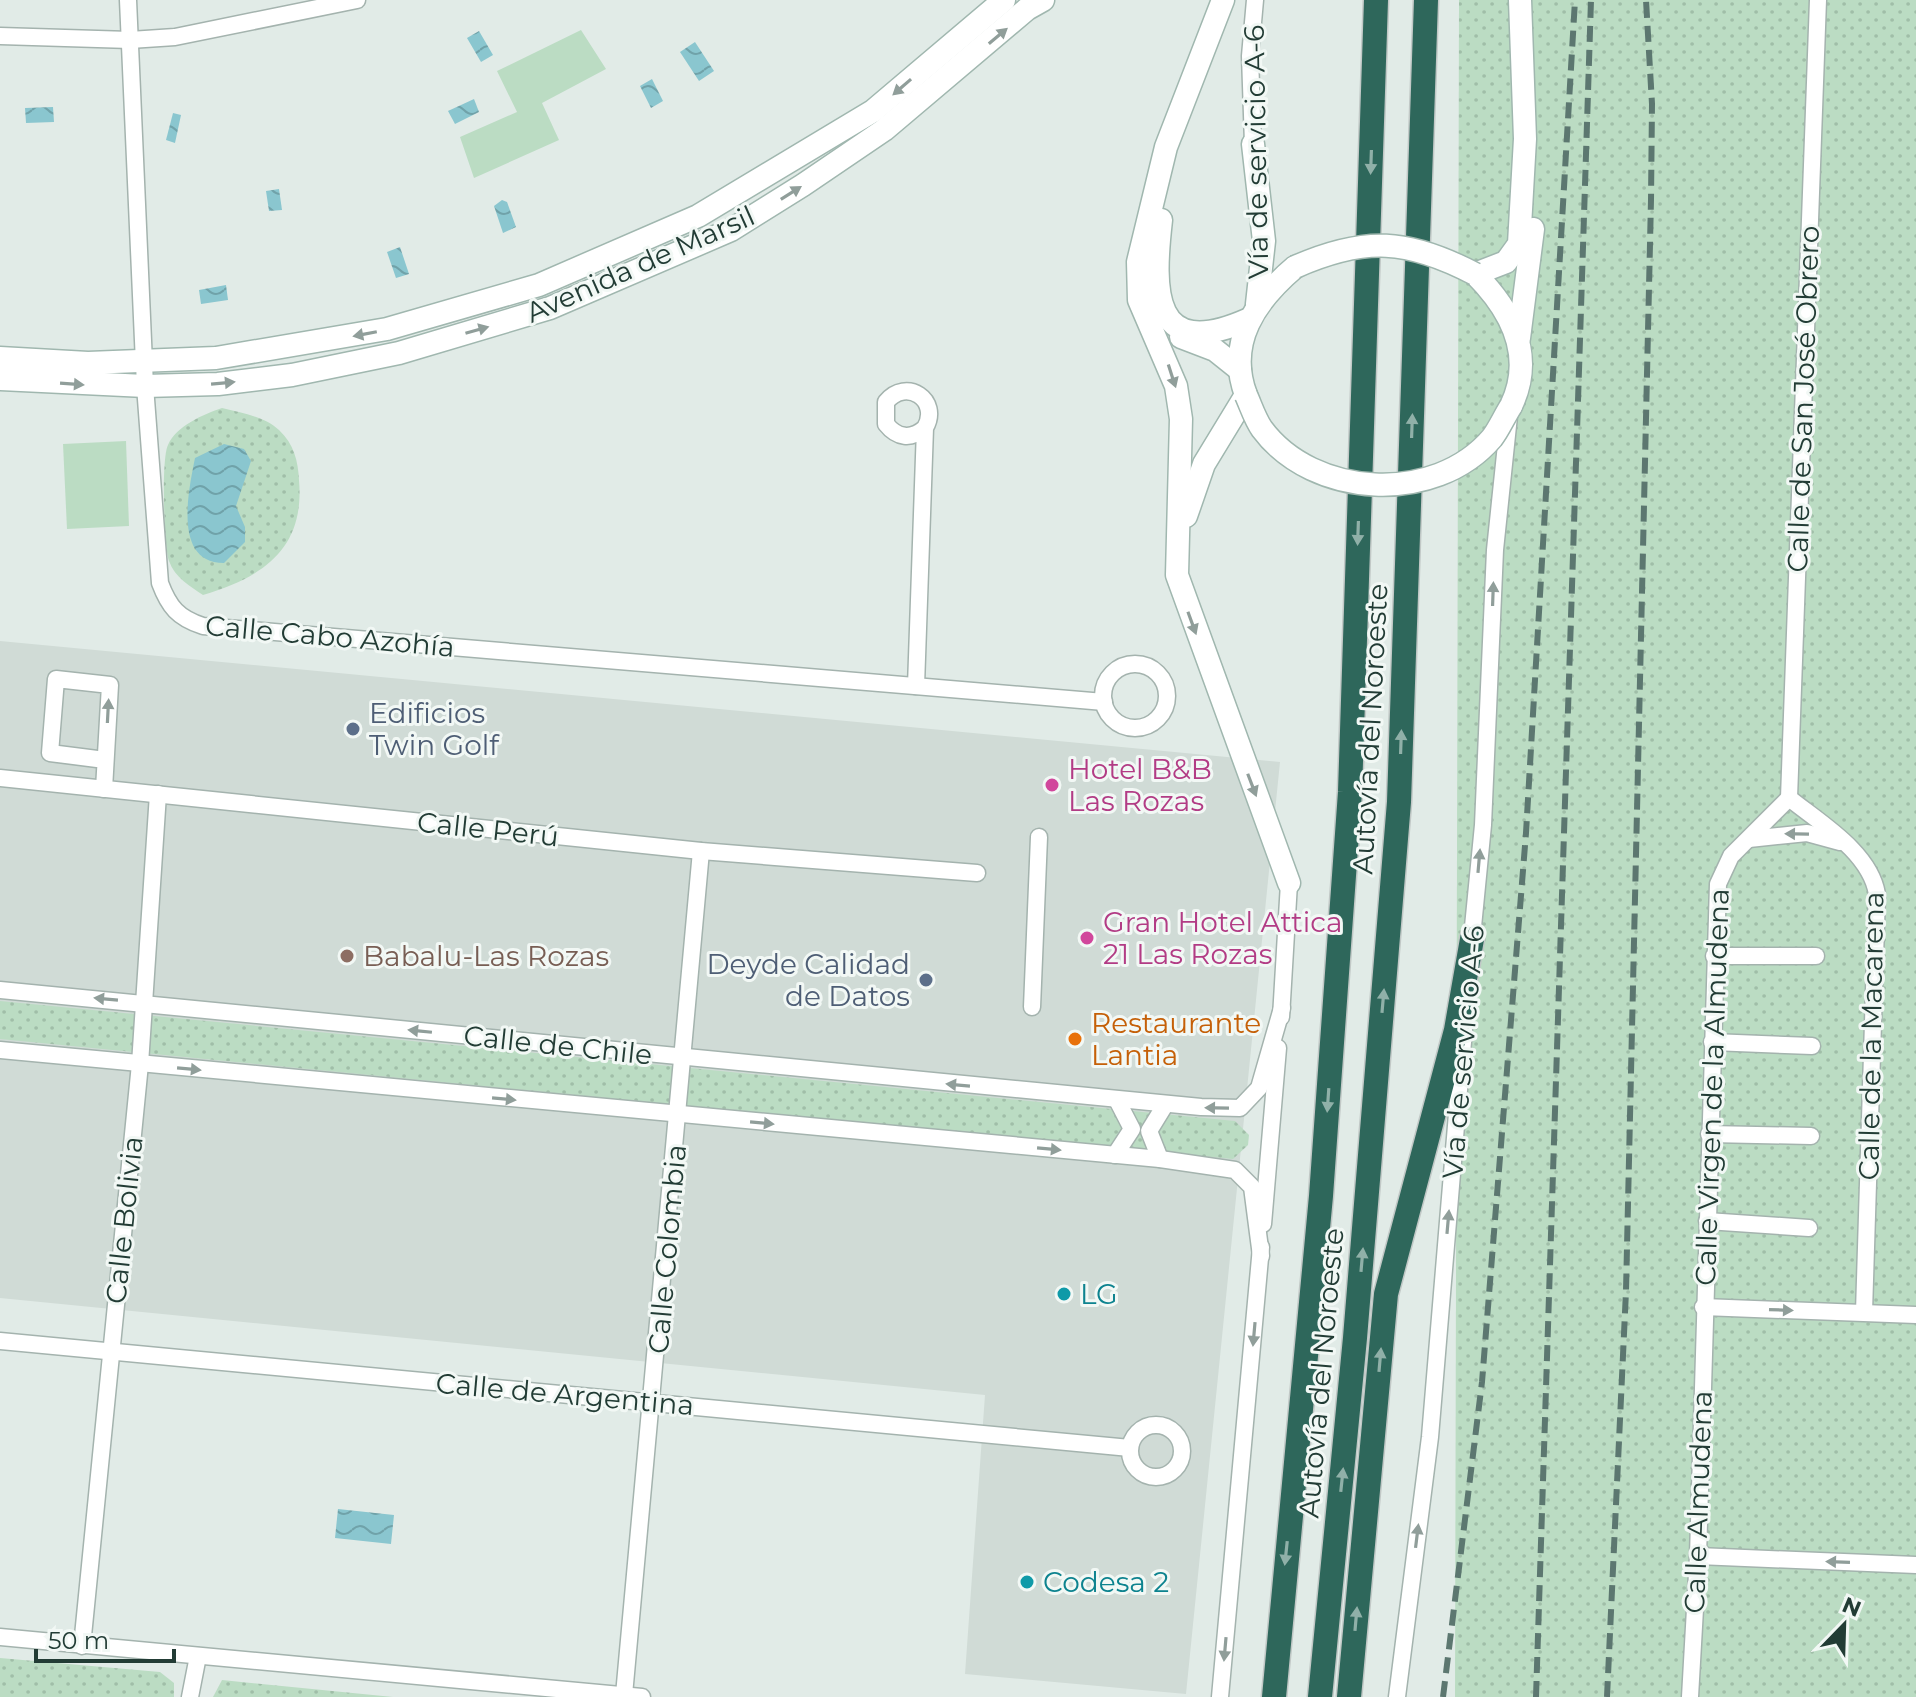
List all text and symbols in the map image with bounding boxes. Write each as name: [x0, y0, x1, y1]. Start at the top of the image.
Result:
street label: Vía de servicio A-6: [1237, 25, 1275, 279]
one-way arrow: [988, 29, 1008, 45]
one-way arrow: [892, 78, 912, 95]
one-way arrow: [1364, 150, 1377, 175]
one-way arrow: [780, 186, 802, 200]
street label: Avenida de Marsil: [520, 198, 760, 330]
street label: Calle de San José Obrero: [1780, 225, 1826, 573]
one-way arrow: [465, 323, 489, 336]
one-way arrow: [352, 328, 377, 340]
one-way arrow: [1166, 364, 1178, 388]
one-way arrow: [211, 376, 236, 389]
one-way arrow: [60, 378, 85, 391]
one-way arrow: [1405, 413, 1418, 438]
one-way arrow: [1352, 521, 1365, 546]
one-way arrow: [1487, 581, 1500, 606]
street label: Autovía del Noroeste: [1345, 583, 1395, 875]
street label: Calle Cabo Azohía: [204, 608, 456, 664]
one-way arrow: [1186, 612, 1198, 636]
place label: Edificios Twin Golf: [369, 696, 500, 762]
one-way arrow: [102, 698, 115, 723]
marker: Edificios Twin Golf: [344, 720, 362, 738]
one-way arrow: [1395, 729, 1408, 754]
place label: Hotel B&B Las Rozas: [1068, 752, 1212, 818]
one-way arrow: [1246, 773, 1259, 797]
marker: Hotel B&B Las Rozas: [1043, 776, 1061, 794]
street label: Calle Perú: [416, 805, 560, 853]
one-way arrow: [1784, 828, 1809, 840]
one-way arrow: [1473, 848, 1486, 873]
street label: Calle Virgen de la Almudena: [1688, 888, 1736, 1286]
street label: Calle de la Macarena: [1851, 891, 1891, 1181]
place label: Gran Hotel Attica 21 Las Rozas: [1103, 905, 1343, 971]
street label: Vía de servicio A-6: [1435, 924, 1491, 1180]
marker: Gran Hotel Attica 21 Las Rozas: [1078, 929, 1096, 947]
place label: Babalu-Las Rozas: [363, 939, 609, 973]
marker: Babalu-Las Rozas: [338, 947, 356, 965]
place label: Deyde Calidad de Datos: [706, 947, 910, 1013]
marker: Deyde Calidad de Datos: [917, 971, 935, 989]
one-way arrow: [1377, 988, 1390, 1013]
one-way arrow: [93, 992, 118, 1005]
place label: Restaurante Lantia: [1091, 1006, 1261, 1072]
street label: Calle de Chile: [462, 1018, 654, 1072]
one-way arrow: [407, 1025, 432, 1038]
marker: Restaurante Lantia: [1066, 1030, 1084, 1048]
one-way arrow: [177, 1063, 202, 1076]
one-way arrow: [945, 1078, 970, 1091]
one-way arrow: [1321, 1088, 1334, 1113]
one-way arrow: [492, 1093, 517, 1106]
one-way arrow: [1204, 1102, 1229, 1114]
one-way arrow: [750, 1117, 775, 1130]
street label: Calle Bolivia: [98, 1134, 150, 1306]
street label: Calle Colombia: [641, 1143, 693, 1355]
one-way arrow: [1037, 1143, 1062, 1156]
one-way arrow: [1442, 1209, 1455, 1234]
street label: Autovía del Noroeste: [1291, 1227, 1351, 1519]
one-way arrow: [1356, 1247, 1369, 1272]
place label: LG: [1080, 1277, 1118, 1311]
marker: LG: [1055, 1285, 1073, 1303]
one-way arrow: [1769, 1304, 1794, 1316]
one-way arrow: [1247, 1322, 1260, 1347]
one-way arrow: [1374, 1347, 1387, 1372]
street label: Calle de Argentina: [434, 1366, 696, 1422]
street label: Calle Almudena: [1677, 1390, 1719, 1614]
one-way arrow: [1335, 1467, 1348, 1492]
one-way arrow: [1411, 1523, 1424, 1548]
one-way arrow: [1280, 1541, 1293, 1566]
one-way arrow: [1825, 1555, 1850, 1568]
place label: Codesa 2: [1043, 1565, 1169, 1599]
marker: Codesa 2: [1018, 1573, 1036, 1591]
north arrow: [1804, 1585, 1884, 1665]
text: N: [1838, 1591, 1865, 1623]
one-way arrow: [1350, 1606, 1363, 1631]
scale bar: [36, 1613, 174, 1663]
text: 50 m: [48, 1626, 109, 1655]
one-way arrow: [1218, 1637, 1231, 1662]

